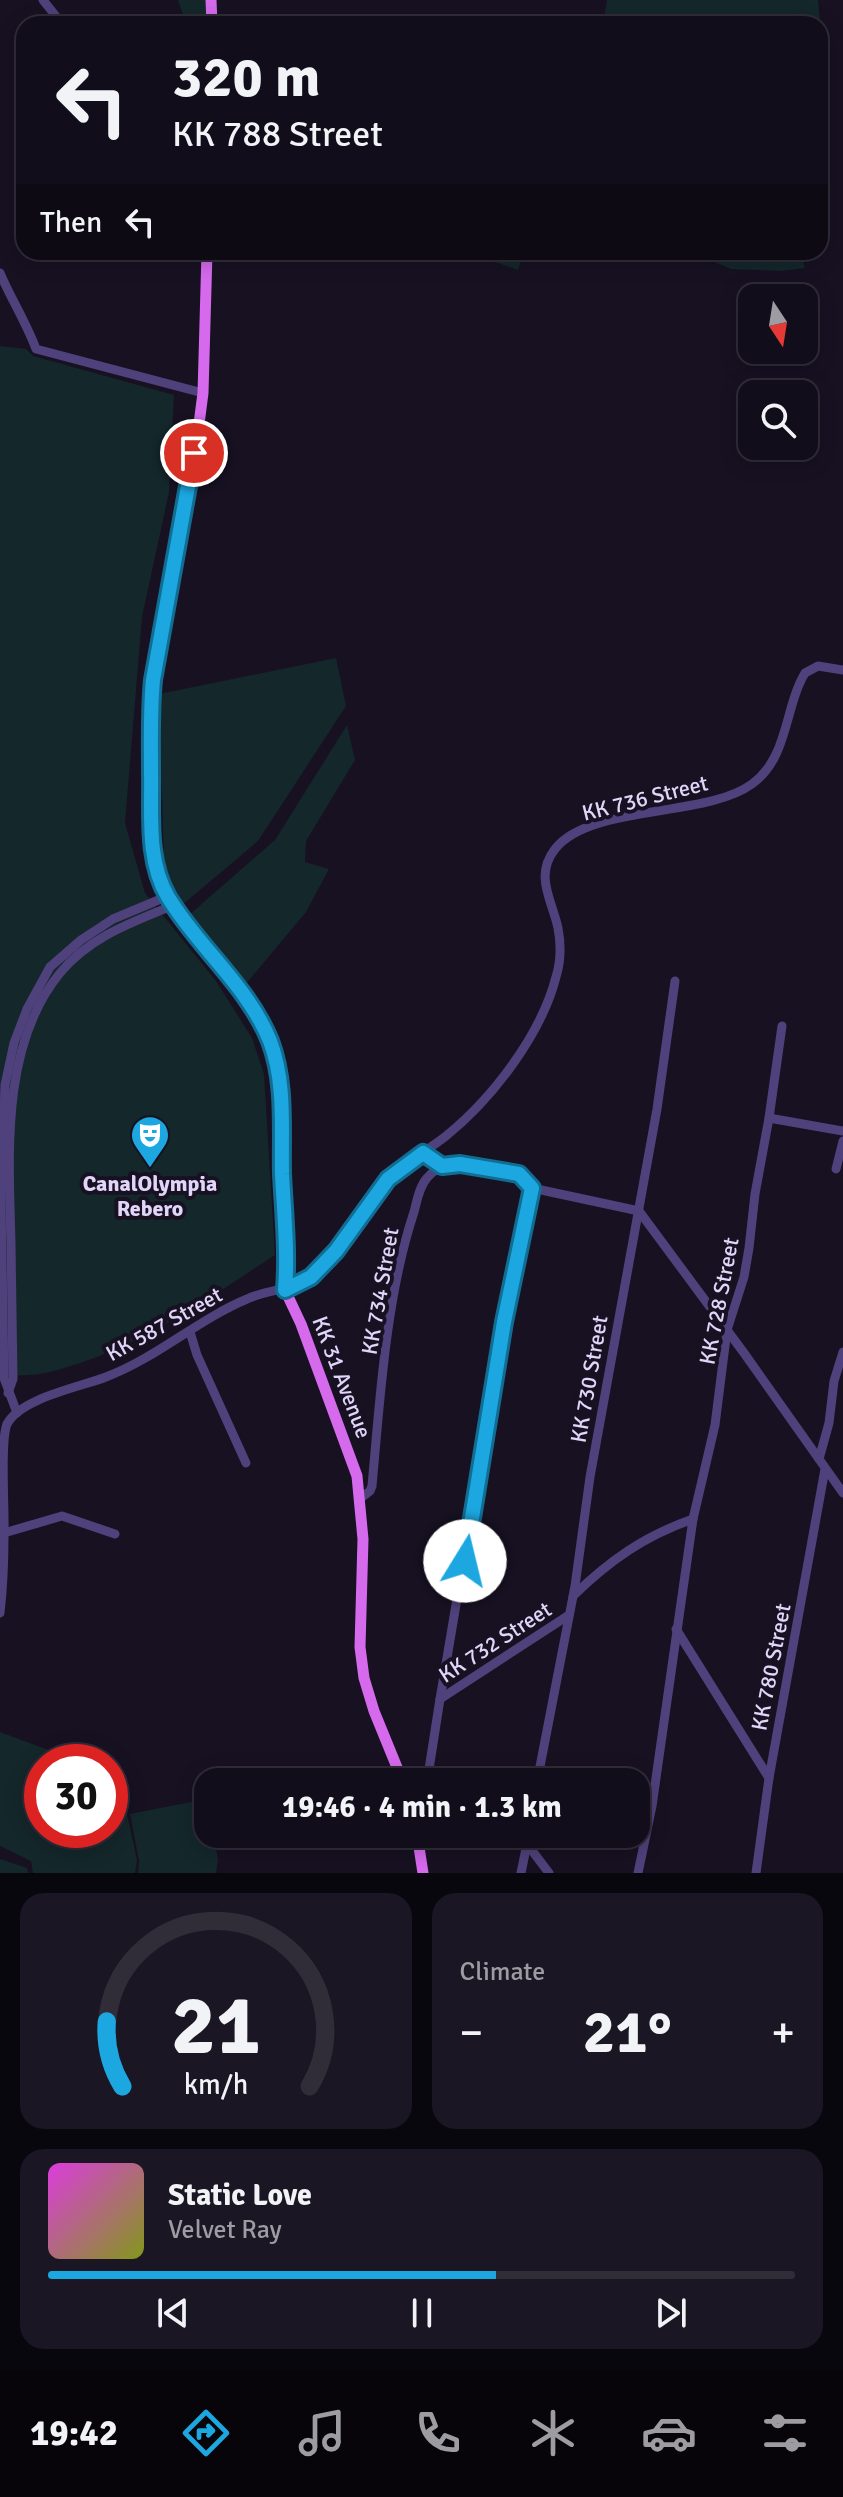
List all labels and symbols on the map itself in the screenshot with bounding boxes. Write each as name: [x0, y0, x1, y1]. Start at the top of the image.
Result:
north arrow: [738, 284, 818, 364]
pin: [160, 419, 228, 487]
street label: KK 736 Street: [579, 769, 711, 827]
theatre icon: CanalOlympia Rebero: [129, 1114, 171, 1169]
place label: CanalOlympia Rebero: [83, 1170, 217, 1222]
street label: KK 734 Street: [356, 1225, 405, 1357]
street label: KK 728 Street: [693, 1235, 745, 1367]
street label: KK 587 Street: [101, 1281, 227, 1367]
street label: KK 31 Avenue: [306, 1312, 378, 1442]
street label: KK 730 Street: [565, 1313, 614, 1445]
position arrow: [423, 1519, 507, 1603]
street label: KK 732 Street: [434, 1595, 557, 1688]
street label: KK 780 Street: [745, 1601, 797, 1733]
speed limit sign: 30: [24, 1744, 128, 1848]

